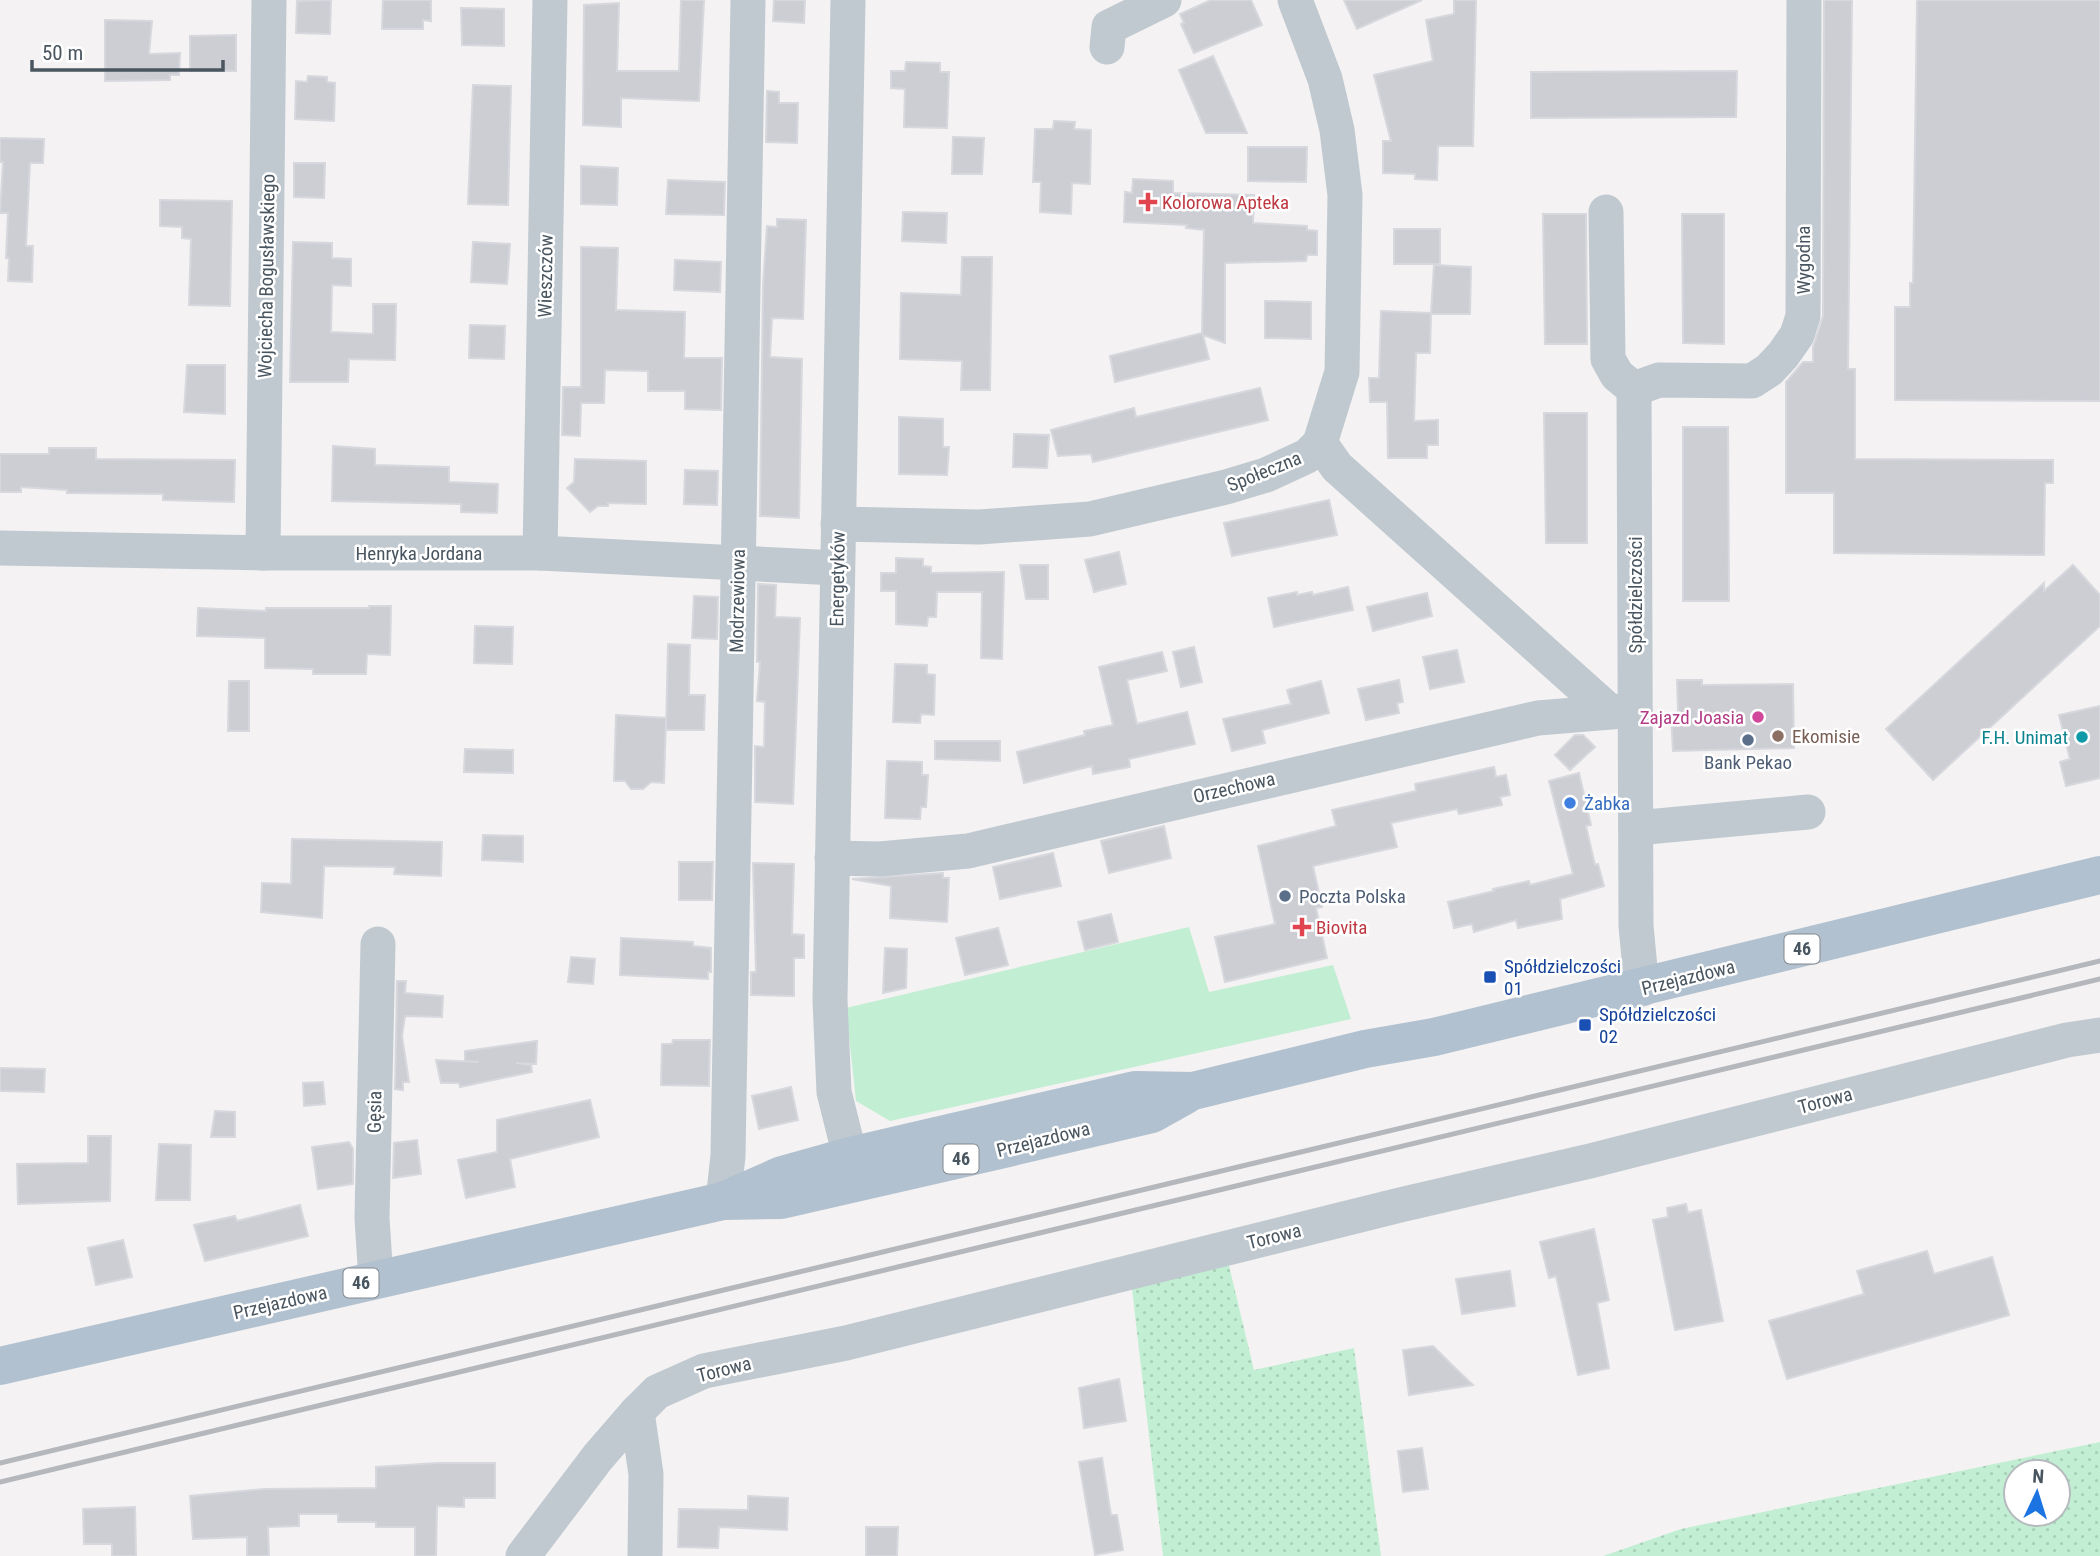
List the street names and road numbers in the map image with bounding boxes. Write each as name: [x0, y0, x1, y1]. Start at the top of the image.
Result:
street label: Wojciecha Bogusławskiego: [253, 174, 280, 378]
street label: Wygodna: [1792, 226, 1815, 294]
street label: Wieszczów: [533, 234, 558, 318]
street label: Społeczna: [1224, 446, 1305, 497]
street label: Energetyków: [825, 531, 850, 627]
street label: Spółdzielczości: [1624, 536, 1647, 654]
street label: Henryka Jordana: [356, 542, 482, 565]
street label: Modrzewiowa: [725, 549, 750, 653]
street label: Orzechowa: [1191, 767, 1277, 808]
road number: 46: [1784, 934, 1820, 964]
street label: Przejazdowa: [1639, 955, 1737, 1000]
street label: Torowa: [1796, 1082, 1855, 1119]
street label: Gęsia: [363, 1091, 386, 1133]
street label: Przejazdowa: [994, 1117, 1092, 1162]
road number: 46: [944, 1144, 978, 1174]
street label: Torowa: [1245, 1219, 1304, 1254]
road number: 46: [344, 1268, 378, 1298]
street label: Przejazdowa: [231, 1281, 329, 1324]
street label: Torowa: [695, 1352, 754, 1387]

